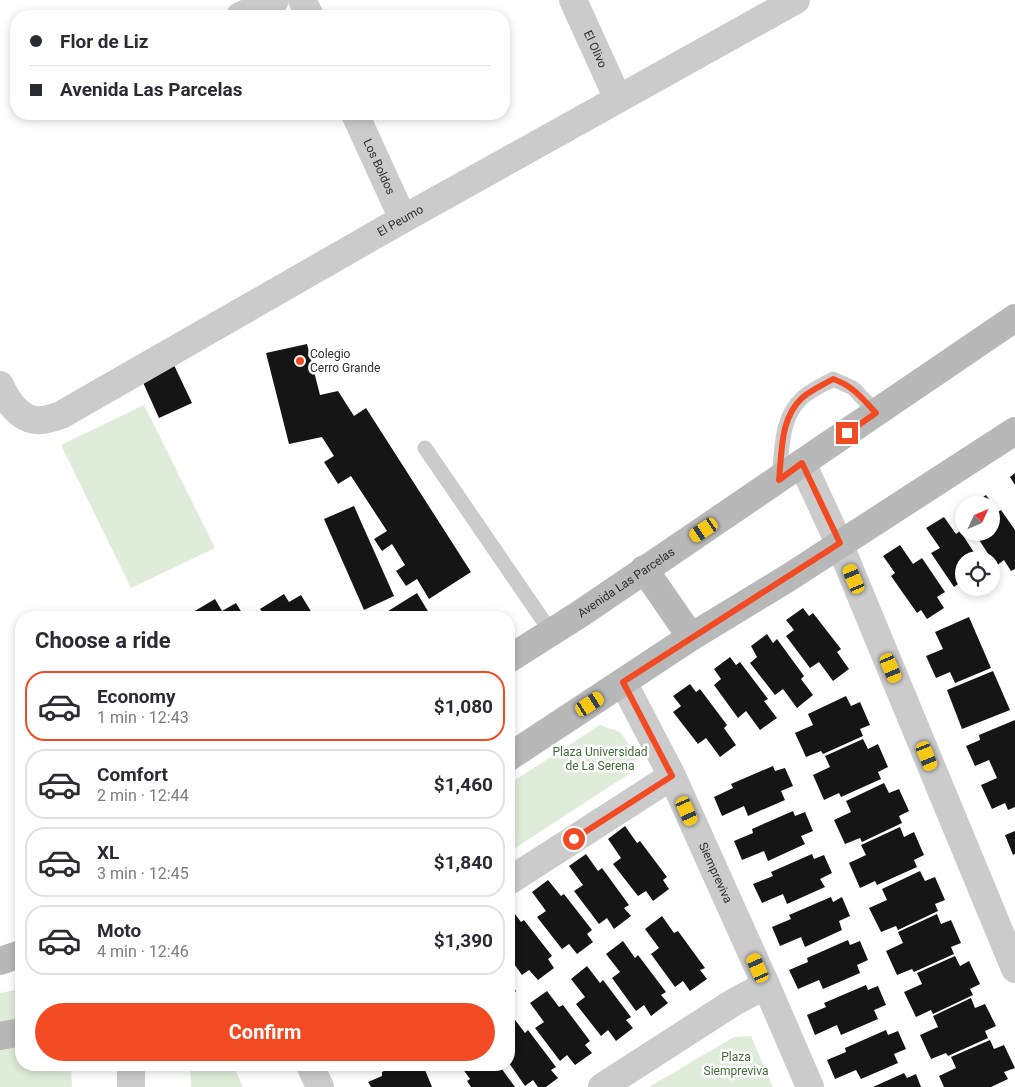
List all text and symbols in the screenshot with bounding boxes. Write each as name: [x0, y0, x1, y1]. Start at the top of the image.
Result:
street label: El Olivo: [581, 28, 610, 70]
text: Flor de Liz: [60, 30, 149, 53]
text: Avenida Las Parcelas: [60, 78, 242, 101]
street label: Los Boldos: [360, 137, 398, 197]
street label: El Peumo: [375, 202, 426, 239]
place label: Colegio Cerro Grande: [310, 347, 380, 375]
marker: Colegio Cerro Grande: [294, 355, 306, 367]
route end: [836, 422, 858, 444]
north arrow: [955, 496, 1000, 541]
map controls: [955, 496, 1000, 596]
car: [687, 515, 720, 545]
street label: Avenida Las Parcelas: [575, 545, 677, 620]
button: locate: [955, 551, 1000, 596]
car: [841, 562, 866, 596]
text: Choose a ride: [35, 628, 171, 653]
car: [878, 651, 903, 685]
icon: car: [37, 684, 82, 729]
text: Economy: [97, 685, 176, 708]
car: [573, 690, 606, 718]
text: $1,080: [434, 695, 493, 718]
text: 1 min · 12:43: [97, 708, 189, 727]
car: [914, 739, 939, 773]
park label: Plaza Universidad de La Serena: [552, 745, 648, 773]
icon: car: [37, 762, 82, 807]
text: Comfort: [97, 763, 168, 786]
text: $1,460: [434, 773, 493, 796]
text: 2 min · 12:44: [97, 786, 189, 805]
car: [674, 794, 699, 828]
route start: [563, 828, 585, 850]
icon: car: [37, 840, 82, 885]
street label: Siempreviva: [696, 840, 735, 905]
text: XL: [97, 841, 119, 864]
text: $1,840: [434, 851, 493, 874]
text: 3 min · 12:45: [97, 864, 189, 883]
icon: car: [37, 918, 82, 963]
text: Moto: [97, 919, 141, 942]
text: $1,390: [434, 929, 493, 952]
text: 4 min · 12:46: [97, 942, 189, 961]
car: [745, 951, 770, 985]
button: Confirm: [35, 1003, 495, 1061]
park label: Plaza Siempreviva: [704, 1050, 768, 1078]

